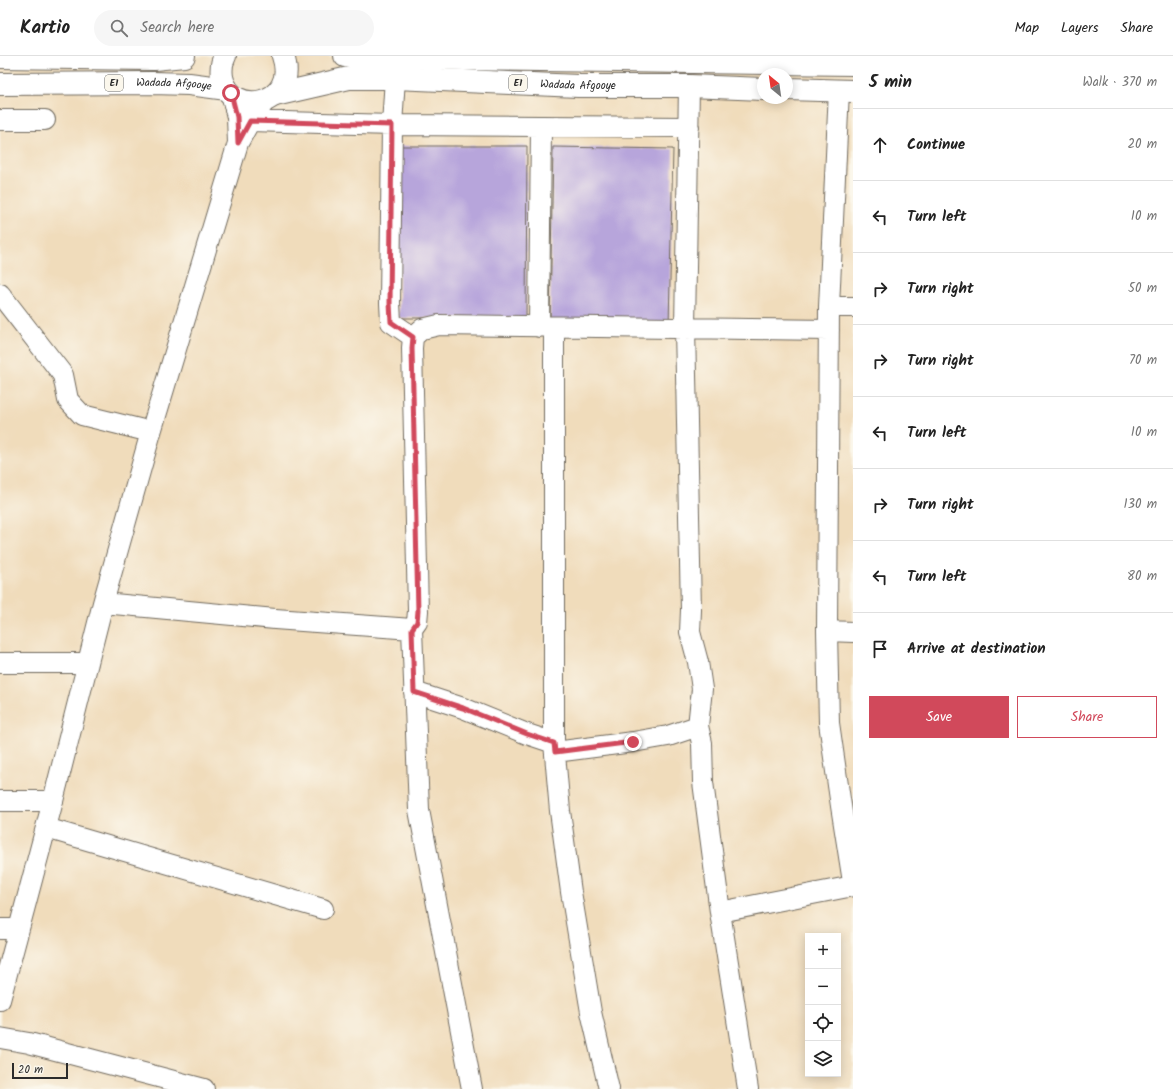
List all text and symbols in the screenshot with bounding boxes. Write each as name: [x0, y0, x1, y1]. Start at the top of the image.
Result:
search box: [94, 10, 374, 46]
text: Kartio: [20, 13, 70, 43]
text: Search here: [140, 16, 214, 40]
icon: search: [108, 17, 130, 39]
text: Map: [1015, 17, 1039, 39]
text: Layers: [1061, 17, 1099, 39]
text: Share: [1121, 17, 1153, 39]
north arrow: [757, 68, 793, 104]
text: 5 min: [869, 69, 912, 96]
text: Walk · 370 m: [1082, 72, 1157, 93]
street label: Wadada Afgooye: [136, 74, 213, 96]
road number: E1: [105, 75, 123, 91]
road number: E1: [509, 75, 527, 91]
street label: Wadada Afgooye: [540, 75, 616, 95]
route start: [222, 84, 240, 102]
text: Continue: [907, 133, 965, 157]
icon: ahead: [869, 134, 891, 156]
text: 20 m: [1127, 134, 1157, 155]
text: Turn left: [907, 205, 967, 229]
icon: left: [869, 206, 891, 228]
text: 10 m: [1131, 206, 1157, 227]
text: Turn right: [907, 277, 974, 301]
icon: right: [869, 278, 891, 300]
text: 50 m: [1128, 278, 1157, 299]
text: Turn right: [907, 349, 974, 373]
icon: right: [869, 350, 891, 372]
text: 70 m: [1129, 350, 1157, 371]
text: Turn left: [907, 421, 967, 445]
icon: left: [869, 422, 891, 444]
text: 10 m: [1131, 422, 1157, 443]
text: Turn right: [907, 493, 974, 517]
icon: right: [869, 494, 891, 516]
text: 130 m: [1123, 494, 1157, 515]
text: Turn left: [907, 565, 967, 589]
icon: left: [869, 566, 891, 588]
text: 80 m: [1127, 566, 1157, 587]
text: Arrive at destination: [907, 637, 1046, 661]
icon: arrive: [869, 638, 891, 660]
button: Save: [869, 696, 1009, 738]
button: Share: [1017, 696, 1157, 738]
route end: [624, 733, 642, 751]
map controls: [805, 933, 841, 1077]
button: +: [805, 933, 841, 969]
button: −: [805, 969, 841, 1005]
button: locate: [805, 1005, 841, 1041]
button: layers: [805, 1041, 841, 1077]
scale bar: [12, 1061, 68, 1080]
text: 20 m: [18, 1061, 43, 1079]

